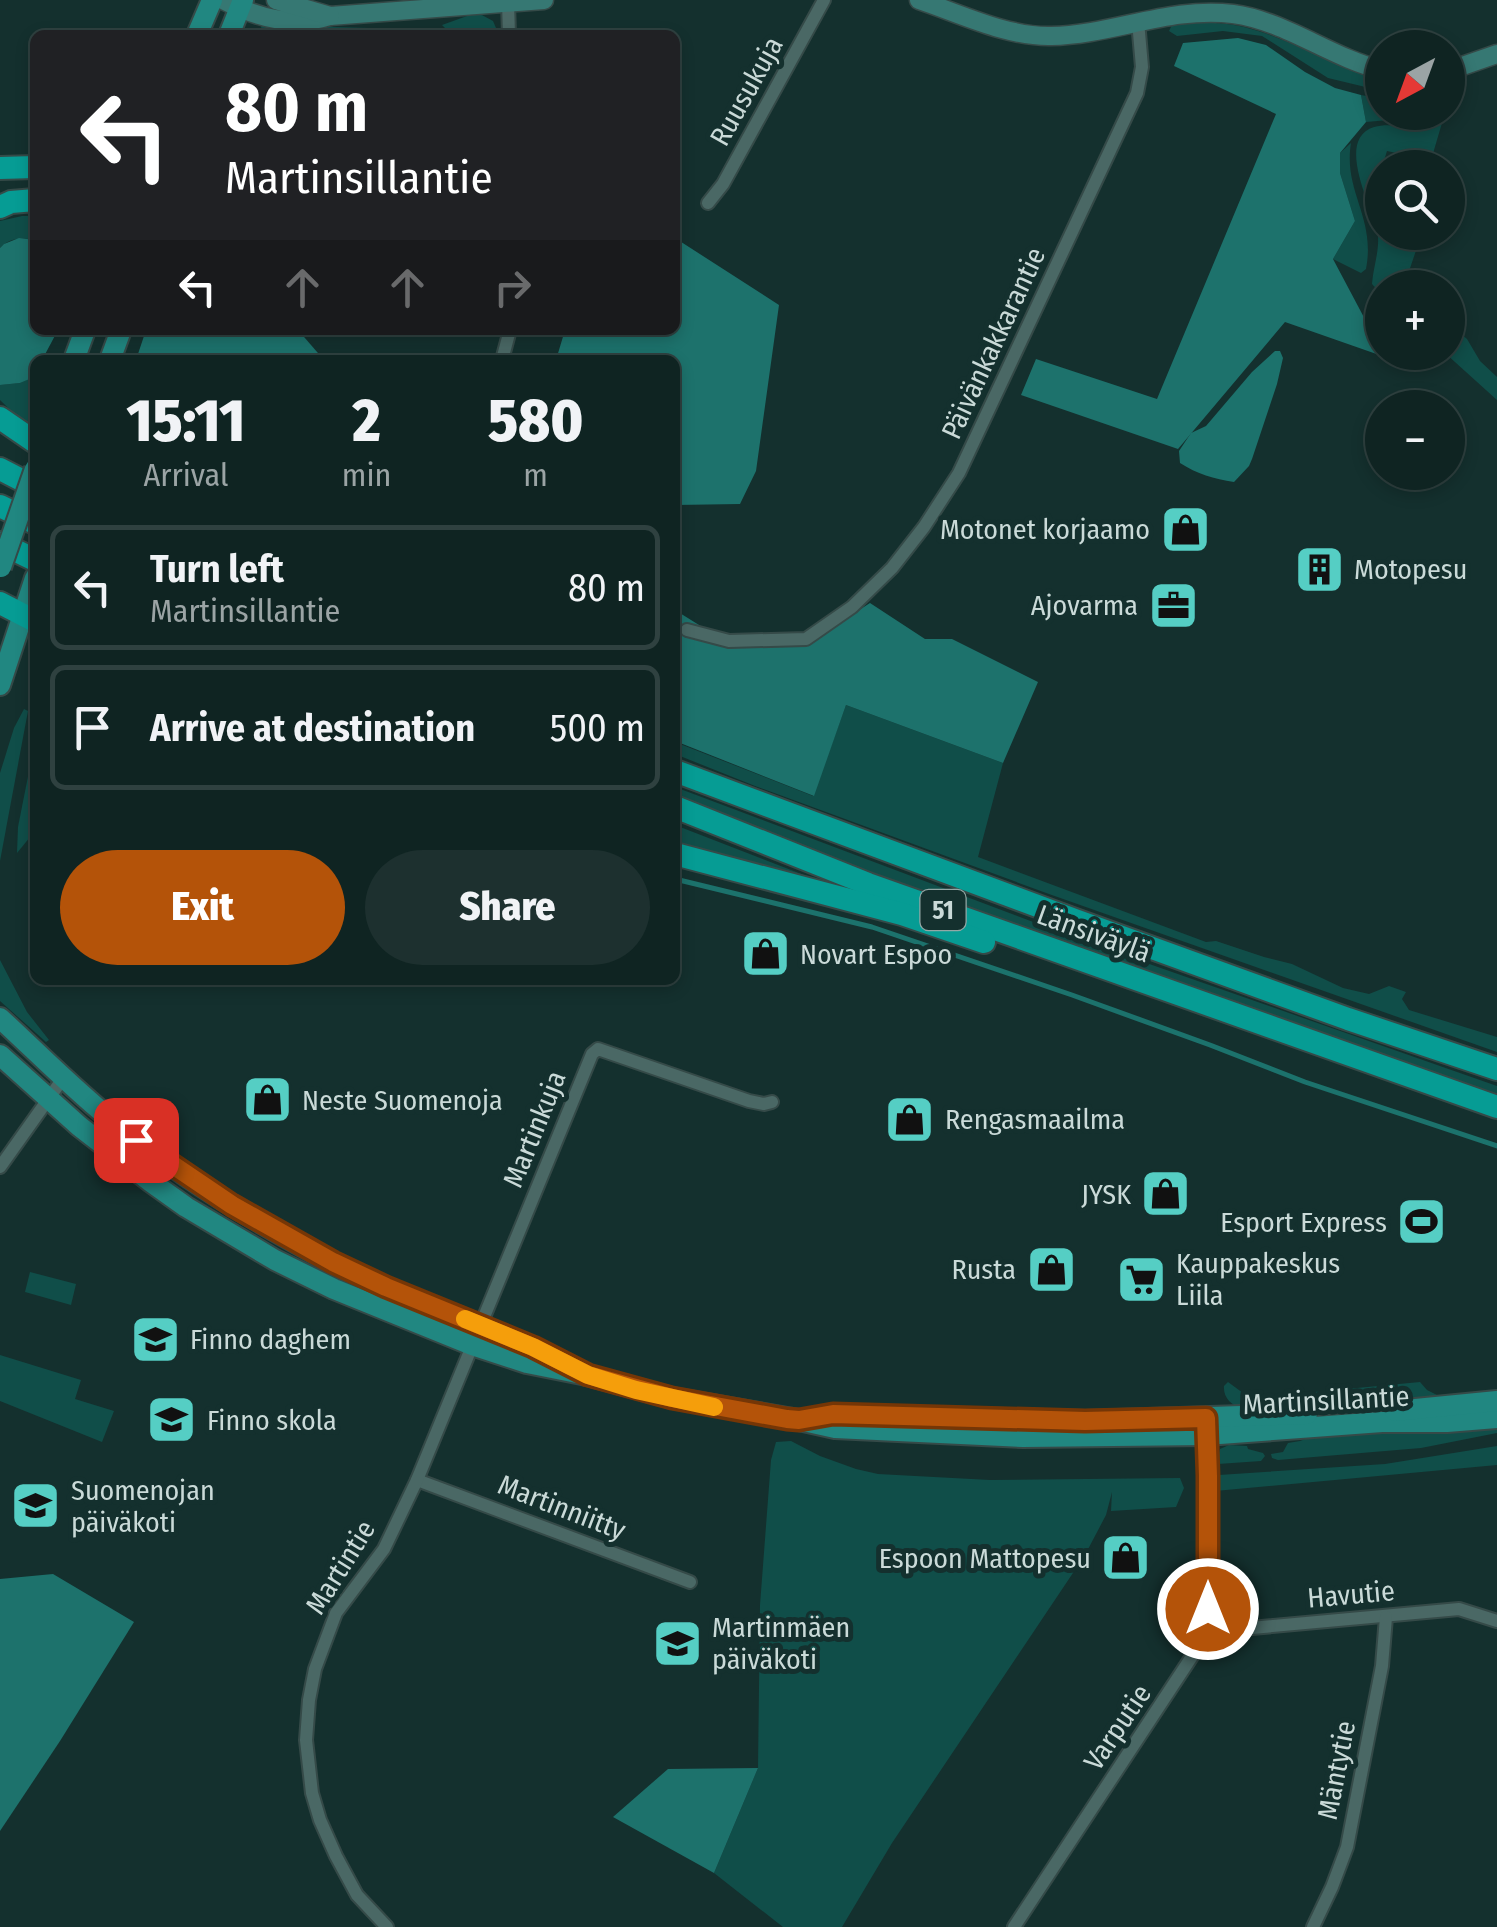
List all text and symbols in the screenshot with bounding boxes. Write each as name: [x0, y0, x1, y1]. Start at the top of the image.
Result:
north arrow: [1365, 30, 1465, 130]
map controls: [1365, 30, 1465, 490]
street label: Ruusukuja: [703, 31, 790, 151]
text: 80 m: [225, 66, 368, 150]
icon: left: [60, 70, 190, 200]
button: search: [1365, 150, 1465, 250]
text: Martinsillantie: [225, 151, 493, 205]
street label: Päivänkakkarantie: [935, 242, 1052, 444]
icon: left: [170, 260, 225, 315]
icon: ahead: [275, 260, 330, 315]
icon: ahead: [380, 260, 435, 315]
icon: right: [485, 260, 540, 315]
button: +: [1365, 270, 1465, 370]
text: 15:11: [127, 385, 245, 457]
text: 2: [353, 385, 381, 457]
text: 580: [488, 385, 583, 457]
button: −: [1365, 390, 1465, 490]
text: Arrival: [144, 456, 228, 494]
text: min: [342, 456, 391, 494]
text: m: [523, 456, 548, 494]
shop icon: Motonet korjaamo: [1159, 503, 1211, 555]
place label: Motonet korjaamo: [940, 513, 1150, 546]
building icon: Motopesu: [1293, 543, 1345, 595]
text: Turn left: [150, 546, 284, 592]
place label: Motopesu: [1354, 553, 1467, 586]
icon: left: [65, 560, 120, 615]
text: 80 m: [568, 565, 645, 611]
office icon: Ajovarma: [1147, 579, 1199, 631]
place label: Ajovarma: [1031, 589, 1138, 622]
text: Martinsillantie: [150, 592, 340, 630]
icon: arrive: [65, 700, 120, 755]
text: Arrive at destination: [150, 705, 475, 751]
text: 500 m: [550, 705, 645, 751]
button: Exit: [60, 850, 345, 965]
button: Share: [365, 850, 650, 965]
road number: 51: [920, 890, 966, 930]
street label: Länsiväylä: [1032, 898, 1155, 969]
shop icon: Novart Espoo: [739, 928, 791, 980]
place label: Novart Espoo: [800, 938, 952, 971]
street label: Martinkuja: [496, 1066, 573, 1192]
shop icon: Neste Suomenoja: [241, 1074, 293, 1126]
place label: Neste Suomenoja: [302, 1084, 503, 1117]
shop icon: Rengasmaailma: [884, 1093, 936, 1145]
pin: [94, 1098, 179, 1183]
place label: Rengasmaailma: [945, 1103, 1125, 1136]
icon: arrive: [109, 1113, 164, 1168]
shop icon: JYSK: [1140, 1168, 1192, 1220]
place label: JYSK: [1081, 1178, 1131, 1211]
sports icon: Esport Express: [1396, 1196, 1448, 1248]
place label: Esport Express: [1220, 1206, 1387, 1239]
shop icon: Rusta: [1025, 1243, 1077, 1295]
place label: Kauppakeskus Liila: [1176, 1247, 1340, 1312]
place label: Rusta: [951, 1253, 1016, 1286]
supermarket icon: Kauppakeskus Liila: [1115, 1253, 1167, 1305]
school or university icon: Finno daghem: [129, 1313, 181, 1365]
place label: Finno daghem: [190, 1323, 351, 1356]
street label: Martinsillantie: [1242, 1380, 1410, 1421]
school or university icon: Finno skola: [146, 1394, 198, 1446]
place label: Finno skola: [207, 1404, 337, 1437]
street label: Martinniitty: [493, 1468, 631, 1547]
place label: Suomenojan päiväkoti: [71, 1474, 215, 1539]
school or university icon: Suomenojan päiväkoti: [10, 1480, 62, 1532]
street label: Martintie: [299, 1514, 382, 1620]
shop icon: Espoon Mattopesu: [1100, 1532, 1152, 1584]
place label: Espoon Mattopesu: [879, 1542, 1091, 1575]
position arrow: [1156, 1557, 1260, 1661]
street label: Havutie: [1306, 1574, 1396, 1615]
place label: Martinmäen päiväkoti: [712, 1611, 850, 1676]
school or university icon: Martinmäen päiväkoti: [651, 1617, 703, 1669]
street label: Varputie: [1077, 1678, 1158, 1776]
street label: Mäntytie: [1311, 1718, 1362, 1822]

